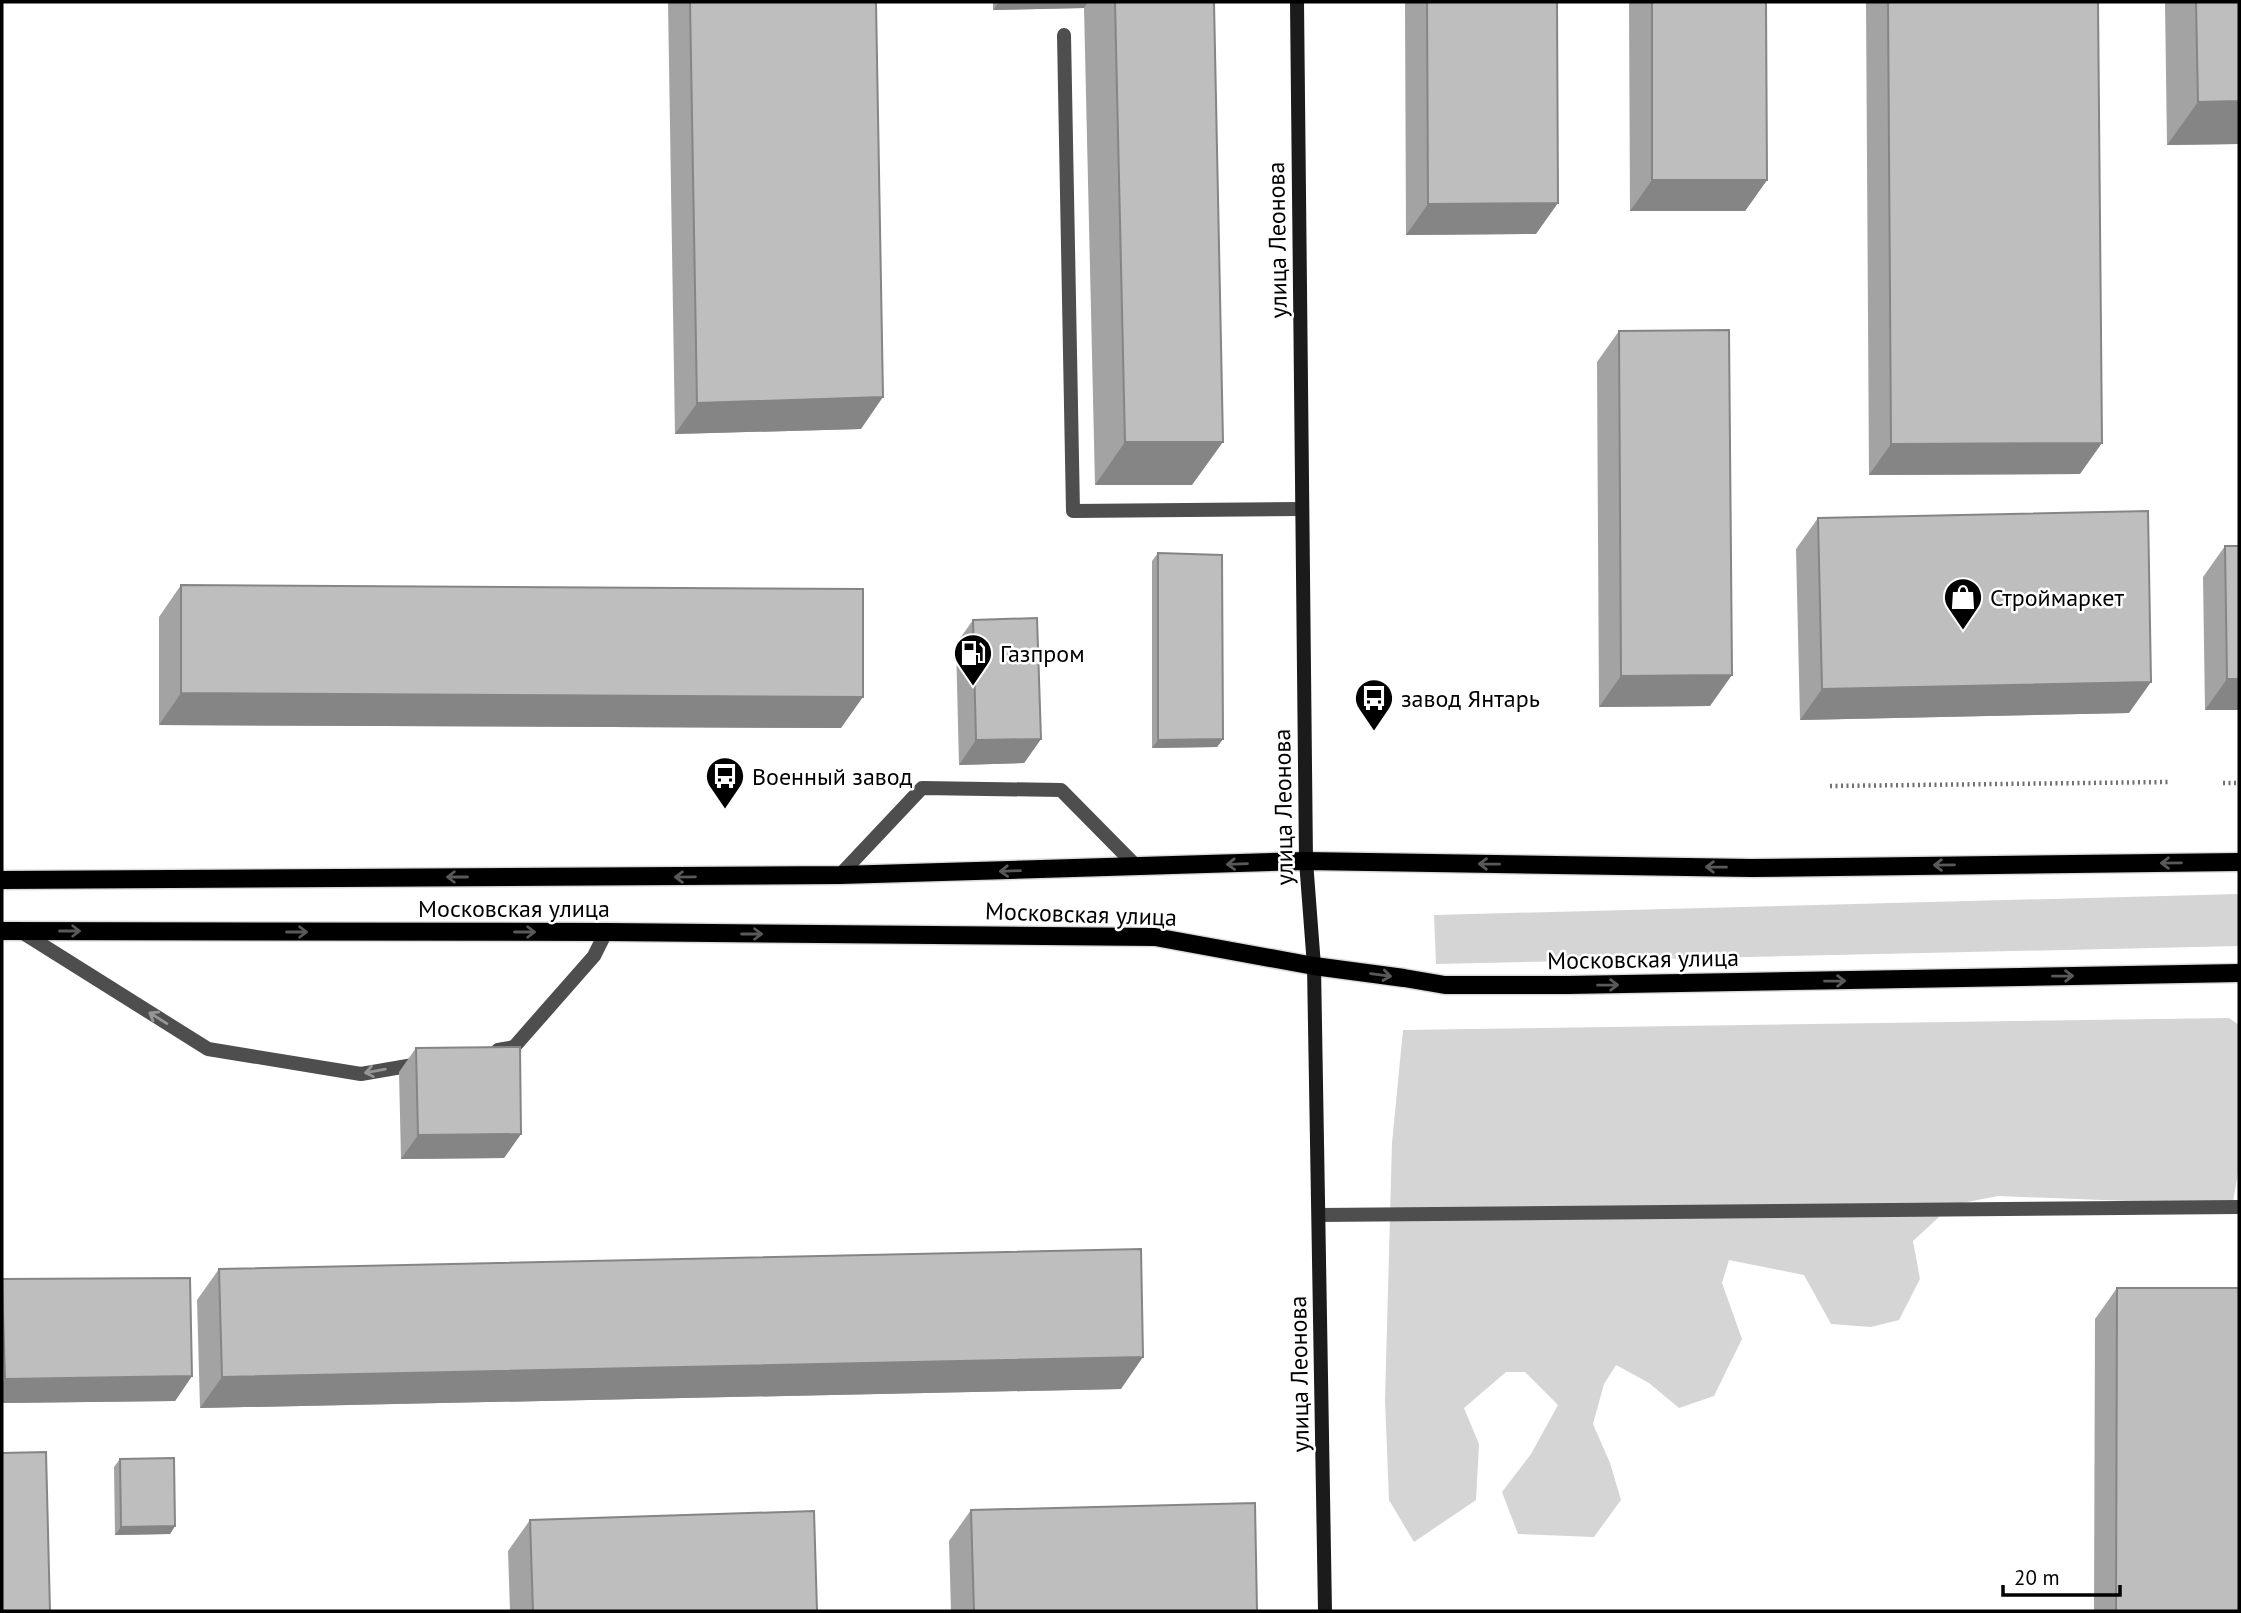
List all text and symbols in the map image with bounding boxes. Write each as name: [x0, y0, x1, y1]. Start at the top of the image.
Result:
street label: улица Леонова: [1260, 161, 1294, 319]
shop icon: Строймаркет: [1942, 576, 1984, 631]
place label: Строймаркет: [1990, 582, 2124, 613]
fuel station icon: Газпром: [952, 632, 994, 687]
place label: Газпром: [1000, 638, 1085, 669]
bus stop icon: завод Янтарь: [1353, 677, 1395, 732]
place label: завод Янтарь: [1401, 683, 1540, 714]
street label: улица Леонова: [1266, 728, 1300, 886]
bus stop icon: Военный завод: [704, 755, 746, 810]
place label: Военный завод: [752, 761, 913, 792]
one-way arrow: [2160, 856, 2183, 869]
one-way arrow: [1226, 857, 1249, 870]
one-way arrow: [1477, 857, 1500, 870]
one-way arrow: [1932, 858, 1955, 872]
one-way arrow: [1705, 860, 1728, 874]
one-way arrow: [999, 864, 1022, 878]
one-way arrow: [446, 870, 469, 884]
one-way arrow: [673, 870, 696, 884]
street label: Московская улица: [418, 893, 610, 924]
street label: Московская улица: [985, 895, 1177, 933]
one-way arrow: [58, 924, 81, 938]
one-way arrow: [286, 925, 309, 939]
one-way arrow: [513, 925, 536, 939]
one-way arrow: [741, 927, 764, 940]
street label: Московская улица: [1547, 942, 1739, 976]
one-way arrow: [1370, 968, 1392, 981]
one-way arrow: [2051, 970, 2074, 983]
one-way arrow: [1824, 974, 1847, 987]
one-way arrow: [1596, 978, 1619, 991]
one-way arrow: [149, 1010, 169, 1024]
one-way arrow: [364, 1065, 387, 1078]
street label: улица Леонова: [1282, 1295, 1316, 1453]
scale bar: [2003, 1554, 2120, 1598]
text: 20 m: [2014, 1564, 2060, 1591]

